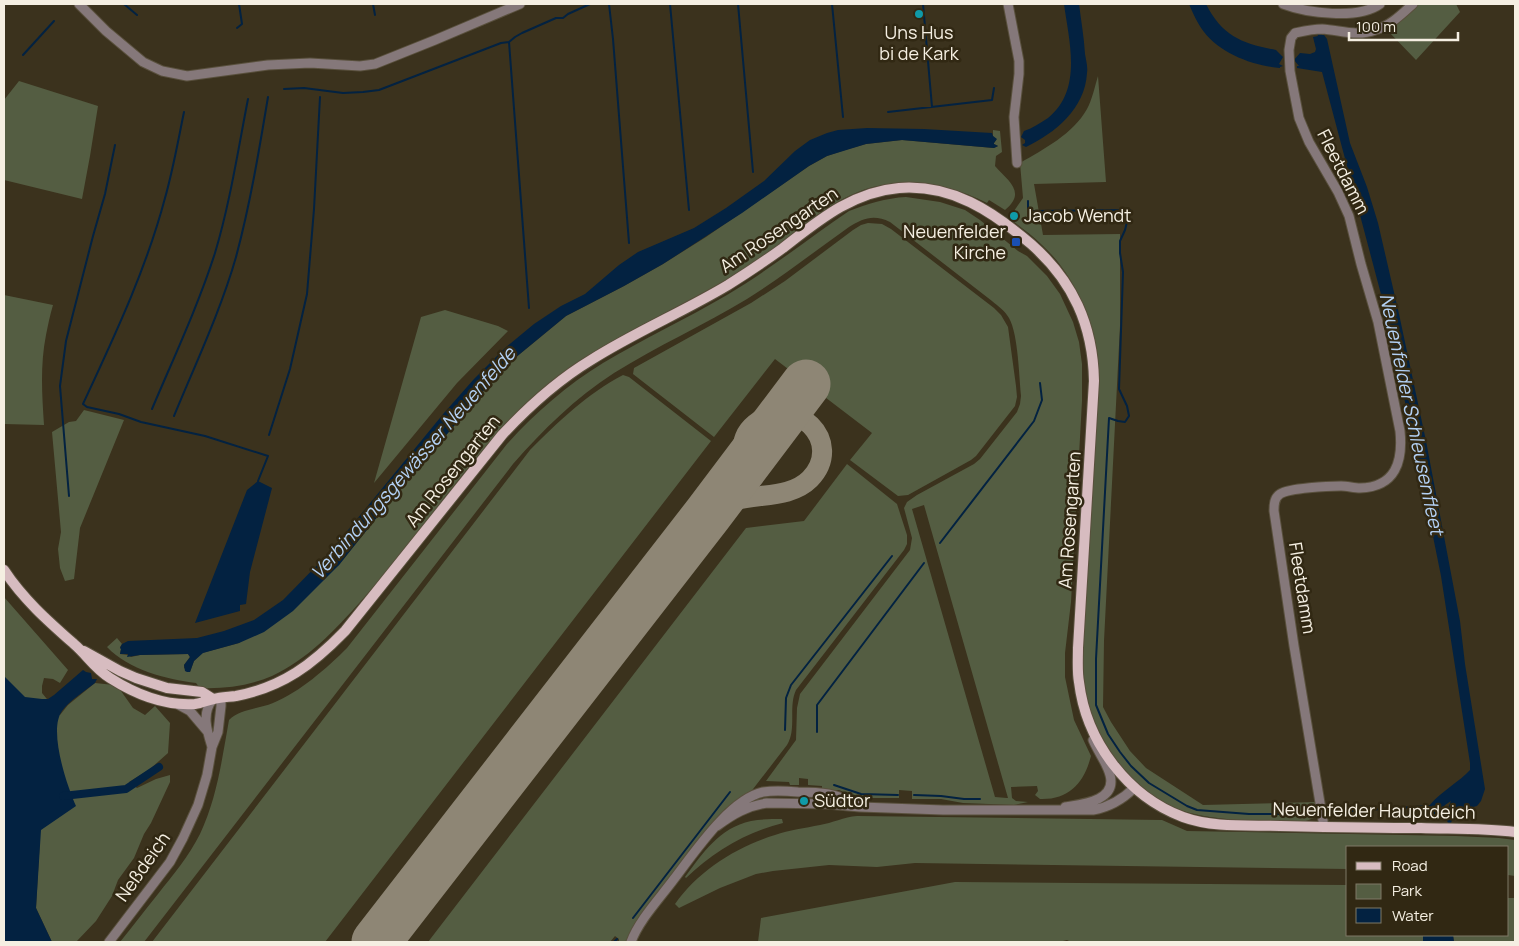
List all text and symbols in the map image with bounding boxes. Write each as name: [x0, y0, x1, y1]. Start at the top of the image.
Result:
marker: Uns Hus bi de Kark: [913, 8, 925, 20]
scale bar: [1349, 10, 1458, 42]
text: 100 m: [1356, 16, 1396, 37]
place label: Uns Hus bi de Kark: [879, 20, 960, 65]
street label: Fleetdamm: [1312, 125, 1376, 218]
street label: Am Rosengarten: [715, 181, 842, 278]
place label: Jacob Wendt: [1024, 203, 1131, 227]
marker: Jacob Wendt: [1008, 210, 1020, 222]
place label: Neuenfelder Kirche: [903, 219, 1007, 264]
marker: Neuenfelder Kirche: [1010, 236, 1022, 248]
water label: Neuenfelder Schleusenfleet: [1374, 291, 1451, 540]
water label: Verbindungsgewässer Neuenfelde: [305, 340, 523, 585]
street label: Am Rosengarten: [400, 409, 505, 531]
street label: Am Rosengarten: [1052, 451, 1086, 589]
street label: Fleetdamm: [1284, 540, 1322, 635]
place label: Südtor: [814, 788, 871, 812]
marker: Südtor: [798, 795, 810, 807]
street label: Neuenfelder Hauptdeich: [1272, 796, 1476, 824]
street label: Neßdeich: [110, 827, 175, 906]
legend: [1346, 846, 1509, 936]
text: Road: [1392, 855, 1428, 876]
text: Park: [1392, 880, 1422, 901]
text: Water: [1392, 905, 1434, 926]

